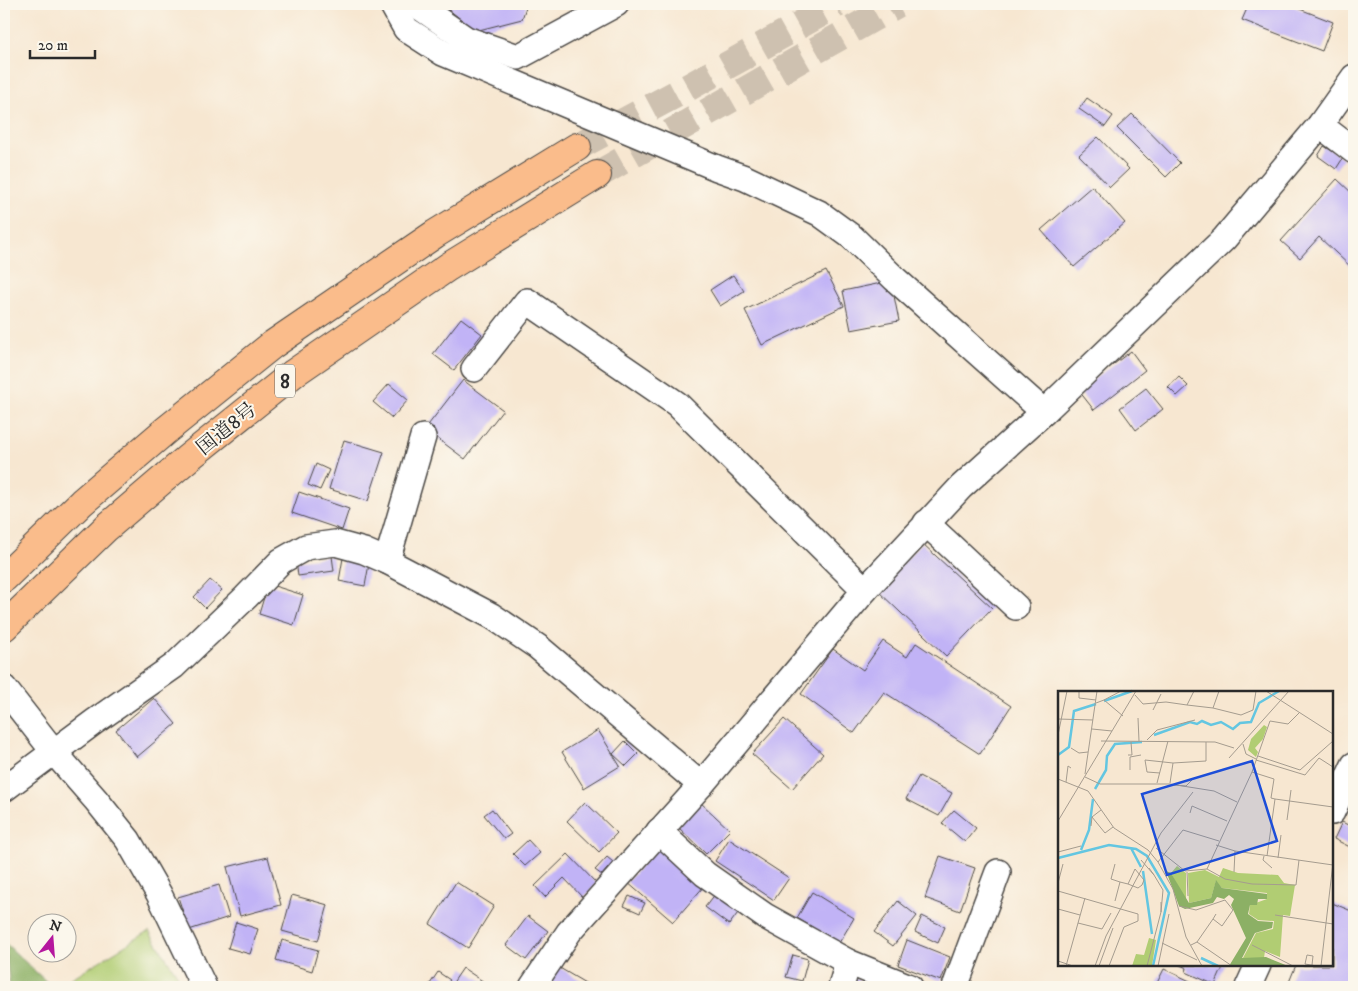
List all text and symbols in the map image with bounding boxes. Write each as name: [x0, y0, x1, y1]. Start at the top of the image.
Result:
scale bar: [30, 28, 95, 60]
text: 20 m: [38, 36, 68, 55]
road number: 8: [275, 364, 295, 398]
street label: 国道8号: [192, 397, 262, 461]
inset map: [1058, 691, 1333, 966]
north arrow: [28, 914, 78, 964]
text: N: [47, 916, 64, 937]

